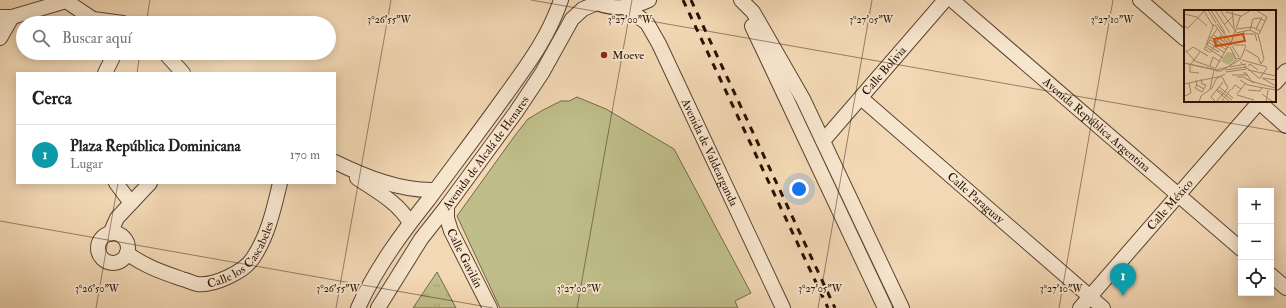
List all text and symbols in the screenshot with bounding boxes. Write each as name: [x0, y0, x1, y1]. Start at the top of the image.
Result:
inset map: [1184, 10, 1276, 102]
text: 3°26'55"W: [367, 14, 412, 26]
text: 3°27'00"W: [608, 14, 653, 26]
text: 3°27'05"W: [849, 14, 894, 26]
text: 3°27'10"W: [1091, 14, 1134, 26]
search box: [16, 16, 336, 60]
icon: search: [30, 27, 52, 49]
text: Buscar aquí: [62, 29, 131, 48]
street label: Calle Bolivia: [859, 42, 910, 99]
place label: Moeve: [612, 48, 644, 63]
marker: Moeve: [599, 50, 609, 60]
street label: Avenida República Argentina: [1039, 74, 1154, 176]
text: Cerca: [32, 88, 72, 109]
street label: Avenida de Alcalá de Henares: [439, 93, 533, 214]
street label: Avenida de Valdearganda: [677, 95, 742, 210]
text: Plaza República Dominicana: [70, 137, 241, 156]
text: 1: [43, 147, 47, 163]
text: 170 m: [290, 147, 320, 163]
text: Lugar: [70, 156, 103, 172]
street label: Calle Paraguay: [944, 169, 1008, 227]
street label: Calle México: [1144, 176, 1197, 234]
your location: [789, 179, 809, 199]
map controls: [1238, 188, 1274, 296]
button: +: [1238, 188, 1274, 224]
street label: Calle los Cascabeles: [206, 220, 277, 292]
button: −: [1238, 224, 1274, 260]
street label: Calle Gavilán: [443, 226, 486, 291]
button: locate: [1238, 260, 1274, 296]
pin: 1: [1110, 263, 1136, 296]
text: 3°26'50"W: [75, 283, 120, 295]
text: 3°26'55"W: [316, 283, 361, 295]
text: 3°27'00"W: [557, 283, 602, 295]
text: 3°27'05"W: [798, 283, 843, 295]
text: 3°27'10"W: [1040, 283, 1083, 295]

